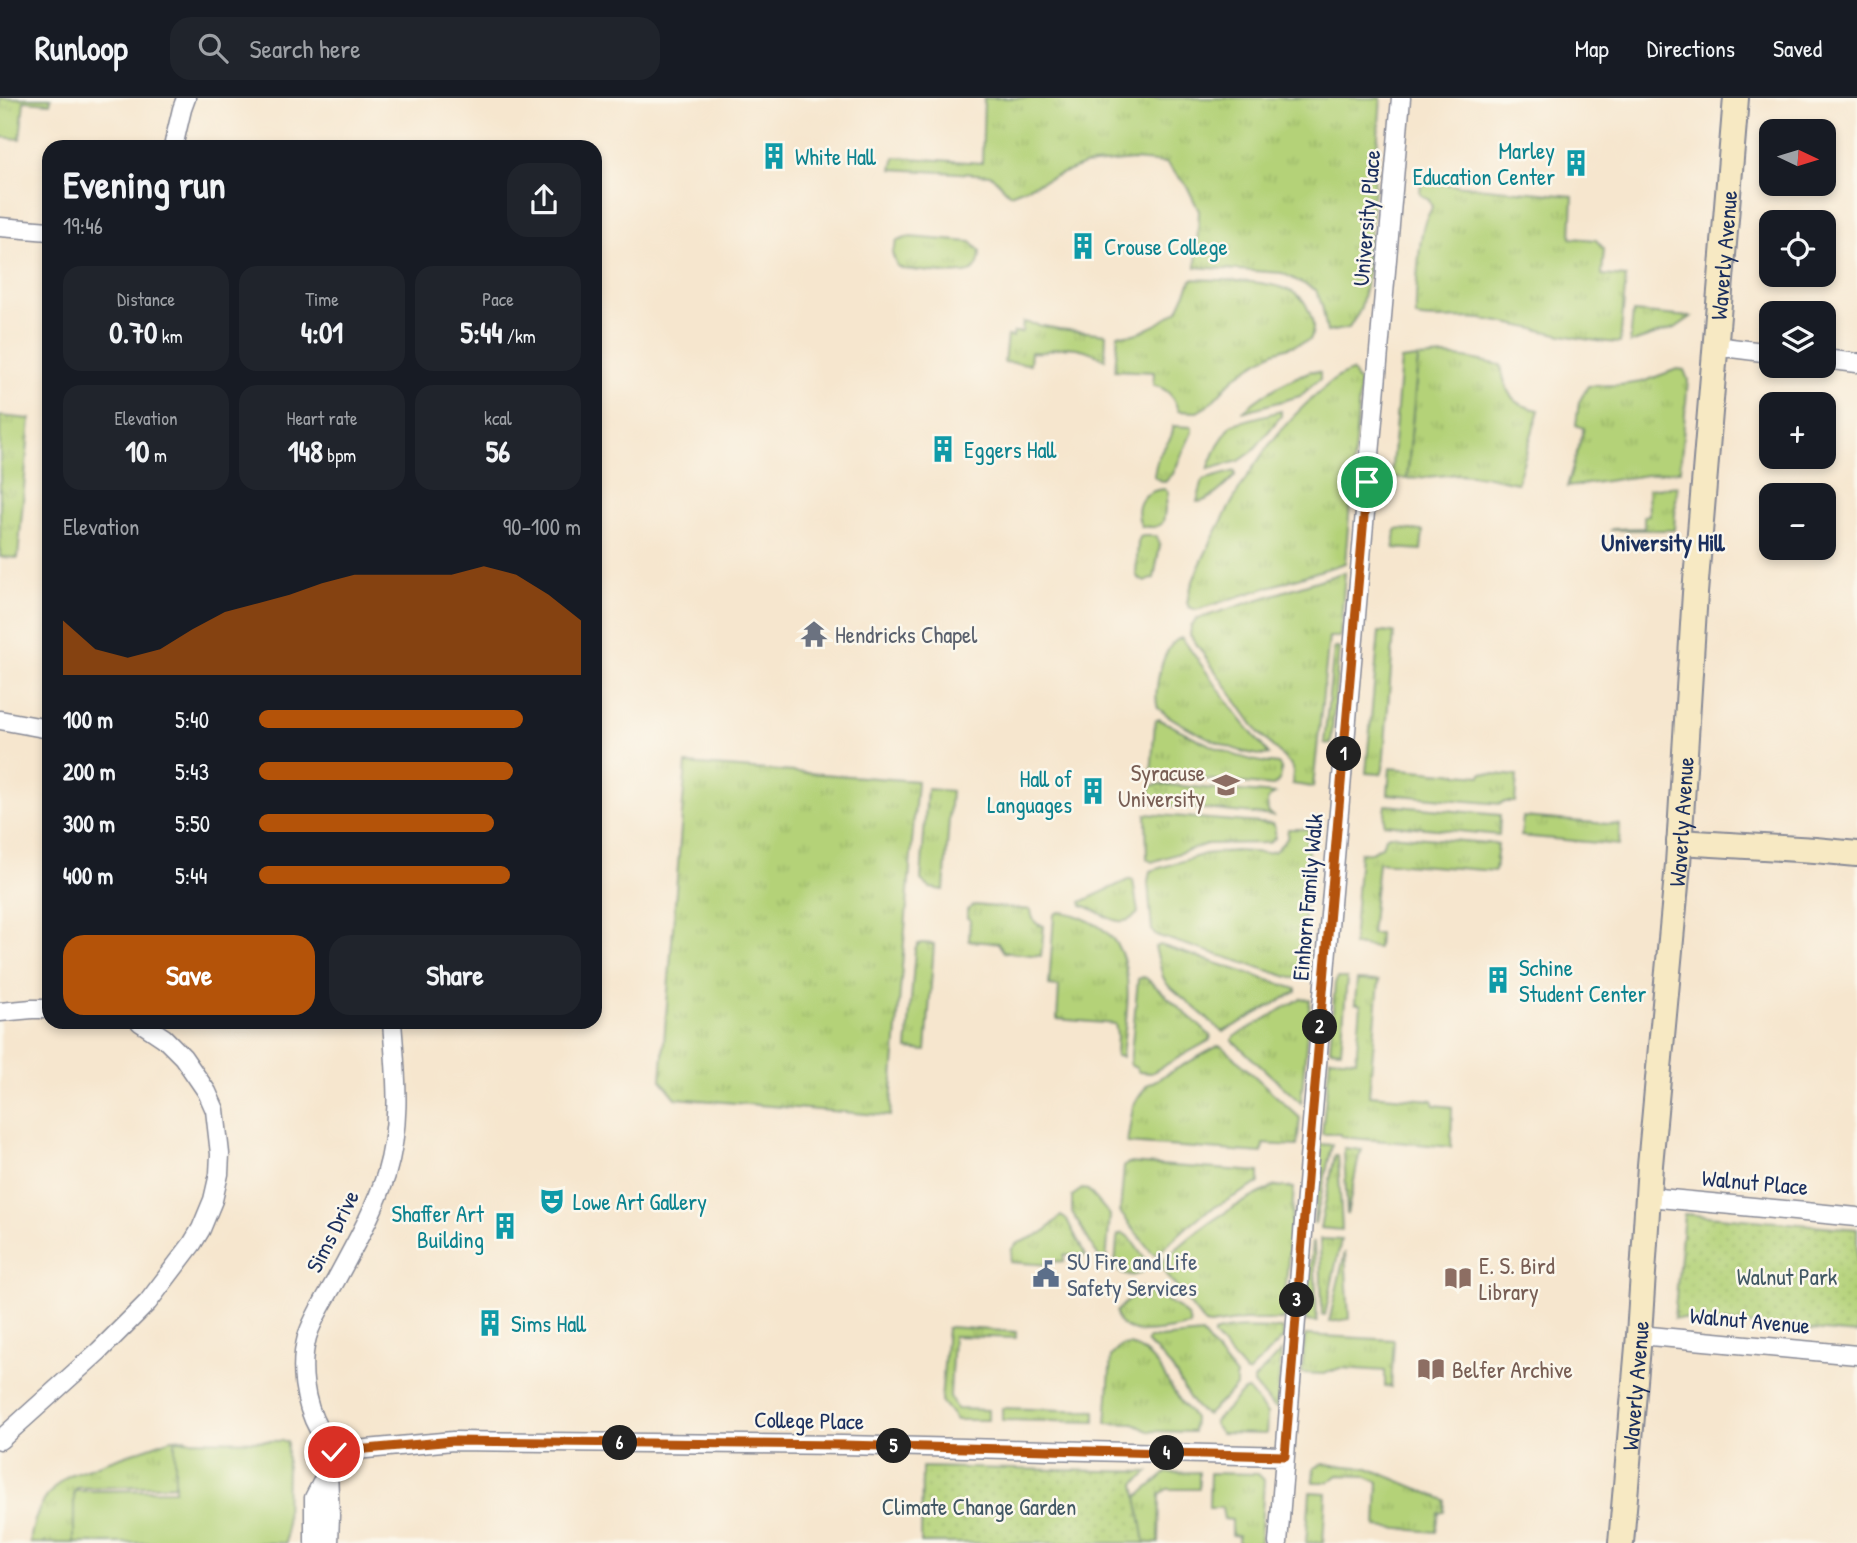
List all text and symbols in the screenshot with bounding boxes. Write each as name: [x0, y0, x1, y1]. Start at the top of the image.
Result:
search box: [170, 17, 660, 80]
text: Runloop: [35, 26, 128, 70]
icon: search: [194, 29, 232, 67]
text: Search here: [250, 31, 361, 66]
text: Map: [1575, 32, 1609, 64]
text: Directions: [1647, 32, 1735, 64]
text: Saved: [1773, 32, 1822, 64]
north arrow: [1759, 119, 1836, 196]
map controls: [1759, 119, 1836, 560]
place label: Marley Education Center: [1413, 135, 1555, 192]
building icon: White Hall: [759, 141, 789, 171]
place label: White Hall: [795, 141, 877, 172]
building icon: Marley Education Center: [1561, 148, 1591, 178]
street label: University Place: [1345, 149, 1387, 287]
text: Evening run: [63, 158, 226, 210]
button: share: [507, 163, 581, 237]
street label: Waverly Avenue: [1702, 189, 1744, 321]
text: 19:46: [63, 210, 103, 241]
button: locate: [1759, 210, 1836, 287]
building icon: Crouse College: [1068, 231, 1098, 261]
place label: Crouse College: [1104, 231, 1228, 262]
text: Distance: [117, 286, 175, 312]
text: Time: [305, 286, 339, 312]
text: Pace: [482, 286, 514, 312]
button: layers: [1759, 301, 1836, 378]
text: 0.70: [109, 312, 157, 352]
text: 4:01: [301, 312, 343, 352]
text: 5:44: [460, 312, 502, 352]
text: km: [157, 323, 183, 349]
text: /km: [502, 323, 536, 349]
button: +: [1759, 392, 1836, 469]
text: Elevation: [114, 405, 178, 431]
text: Heart rate: [287, 405, 357, 431]
text: kcal: [484, 405, 512, 431]
text: 10: [125, 431, 150, 471]
text: 148: [288, 431, 323, 471]
text: 56: [486, 431, 510, 471]
building icon: Eggers Hall: [928, 434, 958, 464]
place label: Eggers Hall: [964, 434, 1058, 465]
text: m: [150, 442, 167, 468]
text: bpm: [323, 442, 356, 468]
pin: [1337, 452, 1397, 512]
icon: arrive: [1348, 463, 1386, 501]
button: −: [1759, 483, 1836, 560]
text: Elevation: [63, 511, 139, 542]
text: 90–100 m: [503, 511, 581, 542]
district label: University Hill: [1601, 526, 1725, 559]
temple icon: Hendricks Chapel: [799, 619, 829, 649]
place label: Hendricks Chapel: [835, 619, 978, 650]
text: 100 m: [63, 704, 113, 735]
text: 5:40: [175, 704, 209, 735]
pin: 1: [1326, 736, 1362, 772]
text: 1: [1340, 740, 1347, 766]
text: 200 m: [63, 756, 115, 787]
text: 5:43: [175, 756, 209, 787]
street label: Waverly Avenue: [1660, 756, 1700, 888]
place label: Syracuse University: [1118, 757, 1205, 814]
place label: Hall of Languages: [987, 763, 1073, 820]
school or university icon: Syracuse University: [1211, 770, 1241, 800]
building icon: Hall of Languages: [1078, 776, 1108, 806]
text: 300 m: [63, 808, 115, 839]
text: 5:50: [175, 808, 210, 839]
street label: Einhorn Family Walk: [1284, 812, 1330, 982]
text: 400 m: [63, 860, 113, 891]
text: 5:44: [175, 860, 207, 891]
button: Save: [63, 935, 315, 1015]
button: Share: [329, 935, 581, 1015]
place label: Schine Student Center: [1519, 952, 1647, 1009]
building icon: Schine Student Center: [1483, 965, 1513, 995]
pin: 2: [1302, 1010, 1338, 1044]
text: 2: [1315, 1013, 1324, 1039]
street label: Walnut Place: [1701, 1162, 1809, 1202]
street label: Sims Drive: [298, 1184, 366, 1278]
theatre icon: Lowe Art Gallery: [537, 1186, 567, 1216]
place label: Lowe Art Gallery: [573, 1186, 707, 1217]
place label: Shaffer Art Building: [391, 1198, 485, 1255]
building icon: Shaffer Art Building: [490, 1211, 520, 1241]
place label: SU Fire and Life Safety Services: [1067, 1246, 1197, 1303]
place label: E. S. Bird Library: [1479, 1250, 1555, 1307]
public building icon: SU Fire and Life Safety Services: [1031, 1259, 1061, 1289]
park label: Walnut Park: [1737, 1261, 1838, 1292]
library icon: E. S. Bird Library: [1443, 1263, 1473, 1293]
pin: 3: [1280, 1282, 1314, 1318]
text: 3: [1292, 1286, 1301, 1312]
street label: Walnut Avenue: [1689, 1299, 1811, 1341]
building icon: Sims Hall: [475, 1308, 505, 1338]
place label: Sims Hall: [511, 1308, 587, 1339]
street label: Waverly Avenue: [1614, 1320, 1655, 1452]
library icon: Belfer Archive: [1416, 1354, 1446, 1384]
place label: Belfer Archive: [1452, 1354, 1573, 1385]
street label: College Place: [754, 1404, 864, 1436]
pin: [304, 1422, 364, 1482]
pin: 6: [602, 1426, 638, 1460]
pin: 5: [876, 1428, 912, 1464]
text: 6: [616, 1429, 623, 1455]
text: 5: [889, 1432, 898, 1458]
icon: check: [315, 1433, 353, 1471]
pin: 4: [1150, 1436, 1184, 1470]
text: 4: [1163, 1439, 1170, 1465]
park label: Climate Change Garden: [882, 1491, 1076, 1522]

